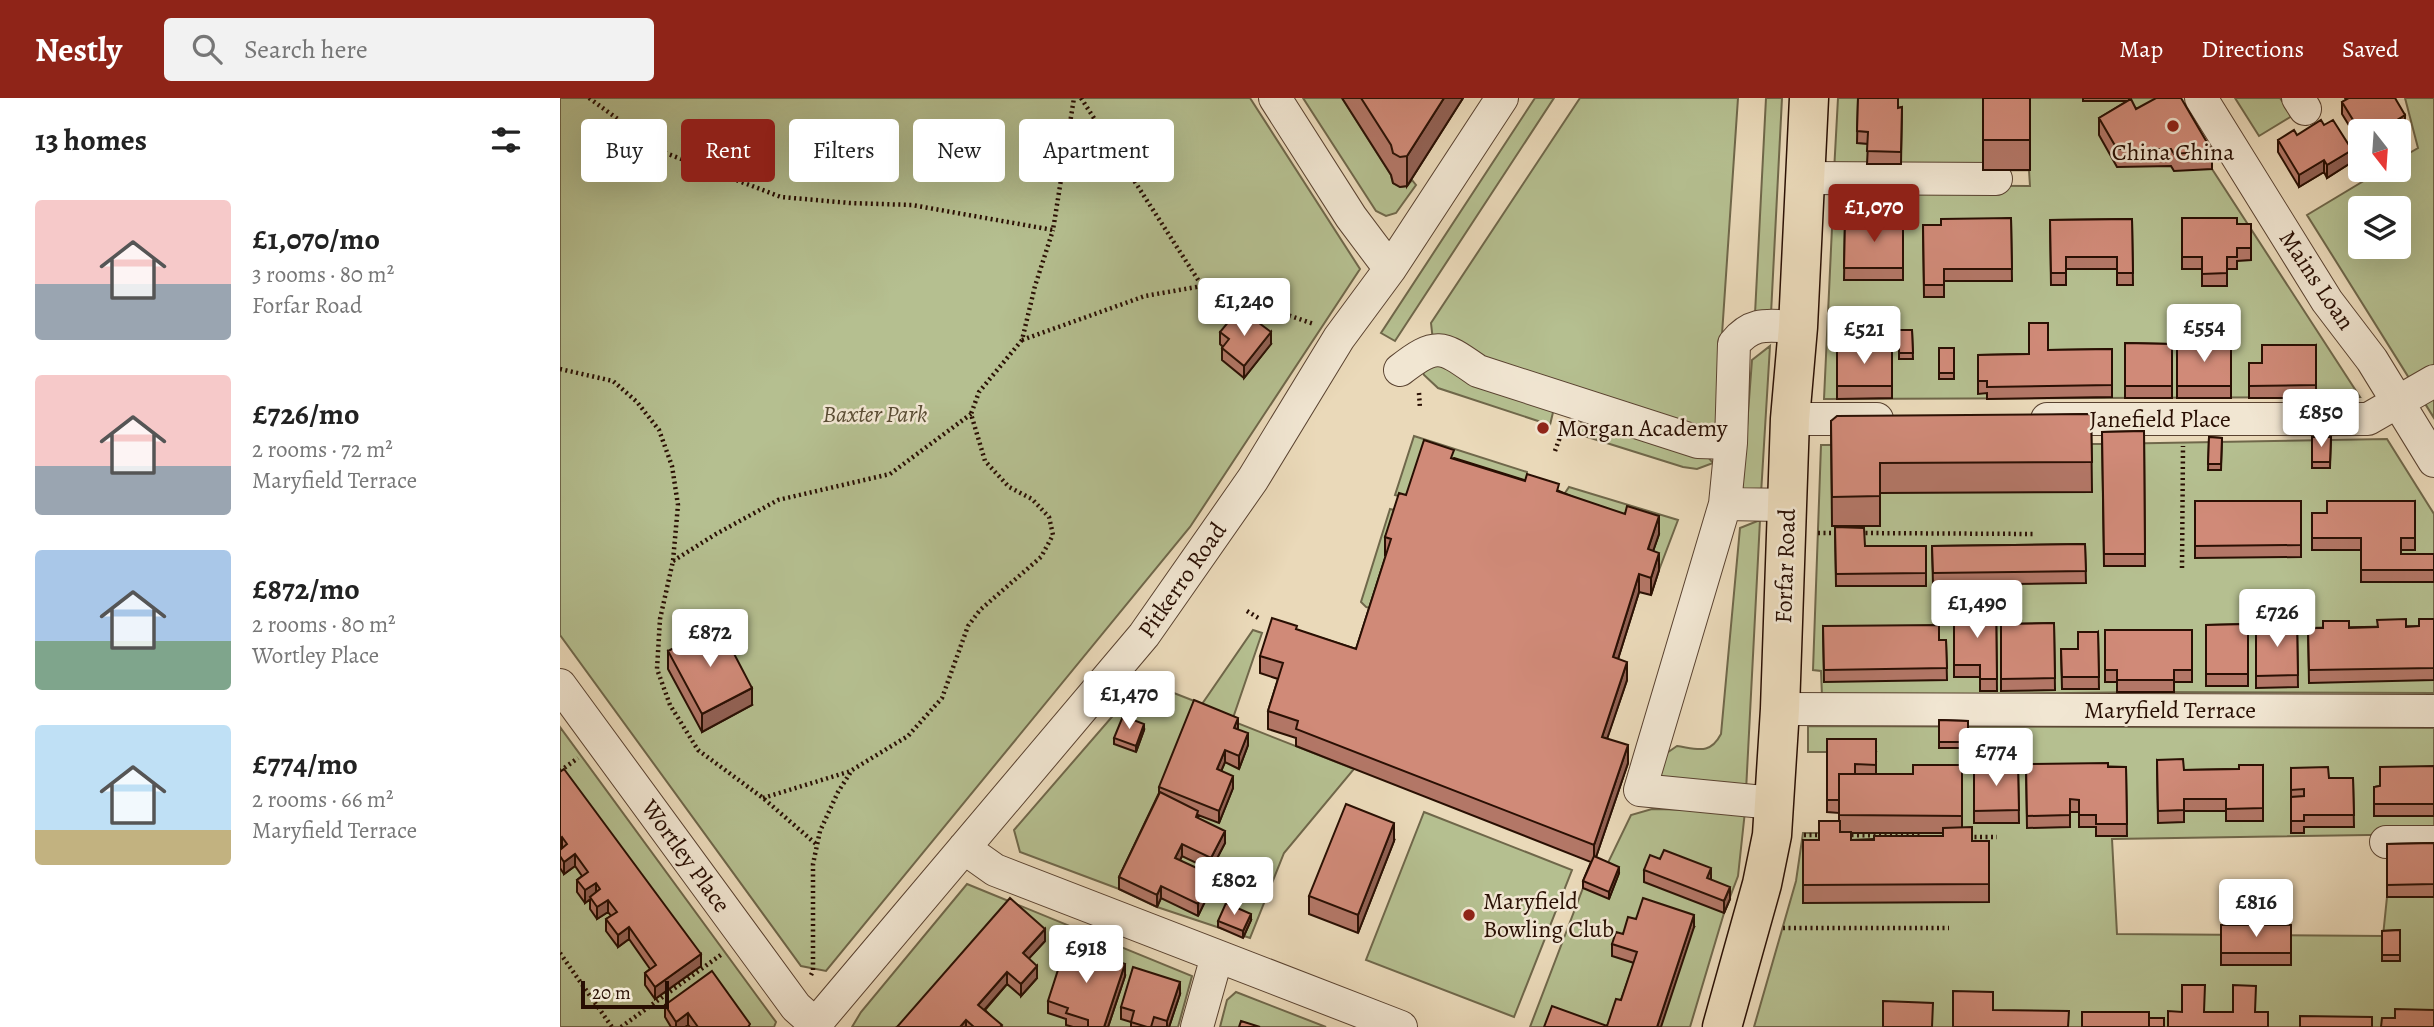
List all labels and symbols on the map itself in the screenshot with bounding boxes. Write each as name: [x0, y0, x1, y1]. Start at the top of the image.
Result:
marker: China China: [2165, 118, 2181, 134]
north arrow: [2348, 119, 2412, 182]
place label: China China: [2112, 136, 2235, 168]
pin: £1,070: [1817, 184, 1931, 244]
street label: Mains Loan: [2272, 224, 2362, 336]
pin: £1,240: [1187, 278, 1301, 338]
pin: £554: [2163, 304, 2245, 364]
pin: £521: [1823, 306, 1905, 366]
pin: £850: [2280, 390, 2362, 449]
park label: Baxter Park: [823, 398, 928, 430]
street label: Janefield Place: [2089, 403, 2231, 435]
place label: Morgan Academy: [1557, 412, 1728, 444]
marker: Morgan Academy: [1535, 420, 1551, 436]
street label: Forfar Road: [1767, 508, 1803, 624]
street label: Pitkerro Road: [1130, 516, 1234, 644]
pin: £1,490: [1920, 580, 2034, 640]
pin: £726: [2236, 589, 2318, 649]
pin: £872: [669, 610, 751, 669]
pin: £1,470: [1072, 672, 1186, 731]
street label: Maryfield Terrace: [2084, 694, 2256, 726]
pin: £774: [1955, 728, 2037, 788]
street label: Wortley Place: [634, 792, 738, 919]
pin: £802: [1193, 858, 1275, 917]
pin: £816: [2215, 880, 2297, 939]
place label: Maryfield Bowling Club: [1483, 885, 1614, 945]
marker: Maryfield Bowling Club: [1461, 907, 1477, 923]
pin: £918: [1045, 926, 1127, 985]
scale bar: [581, 978, 668, 1010]

